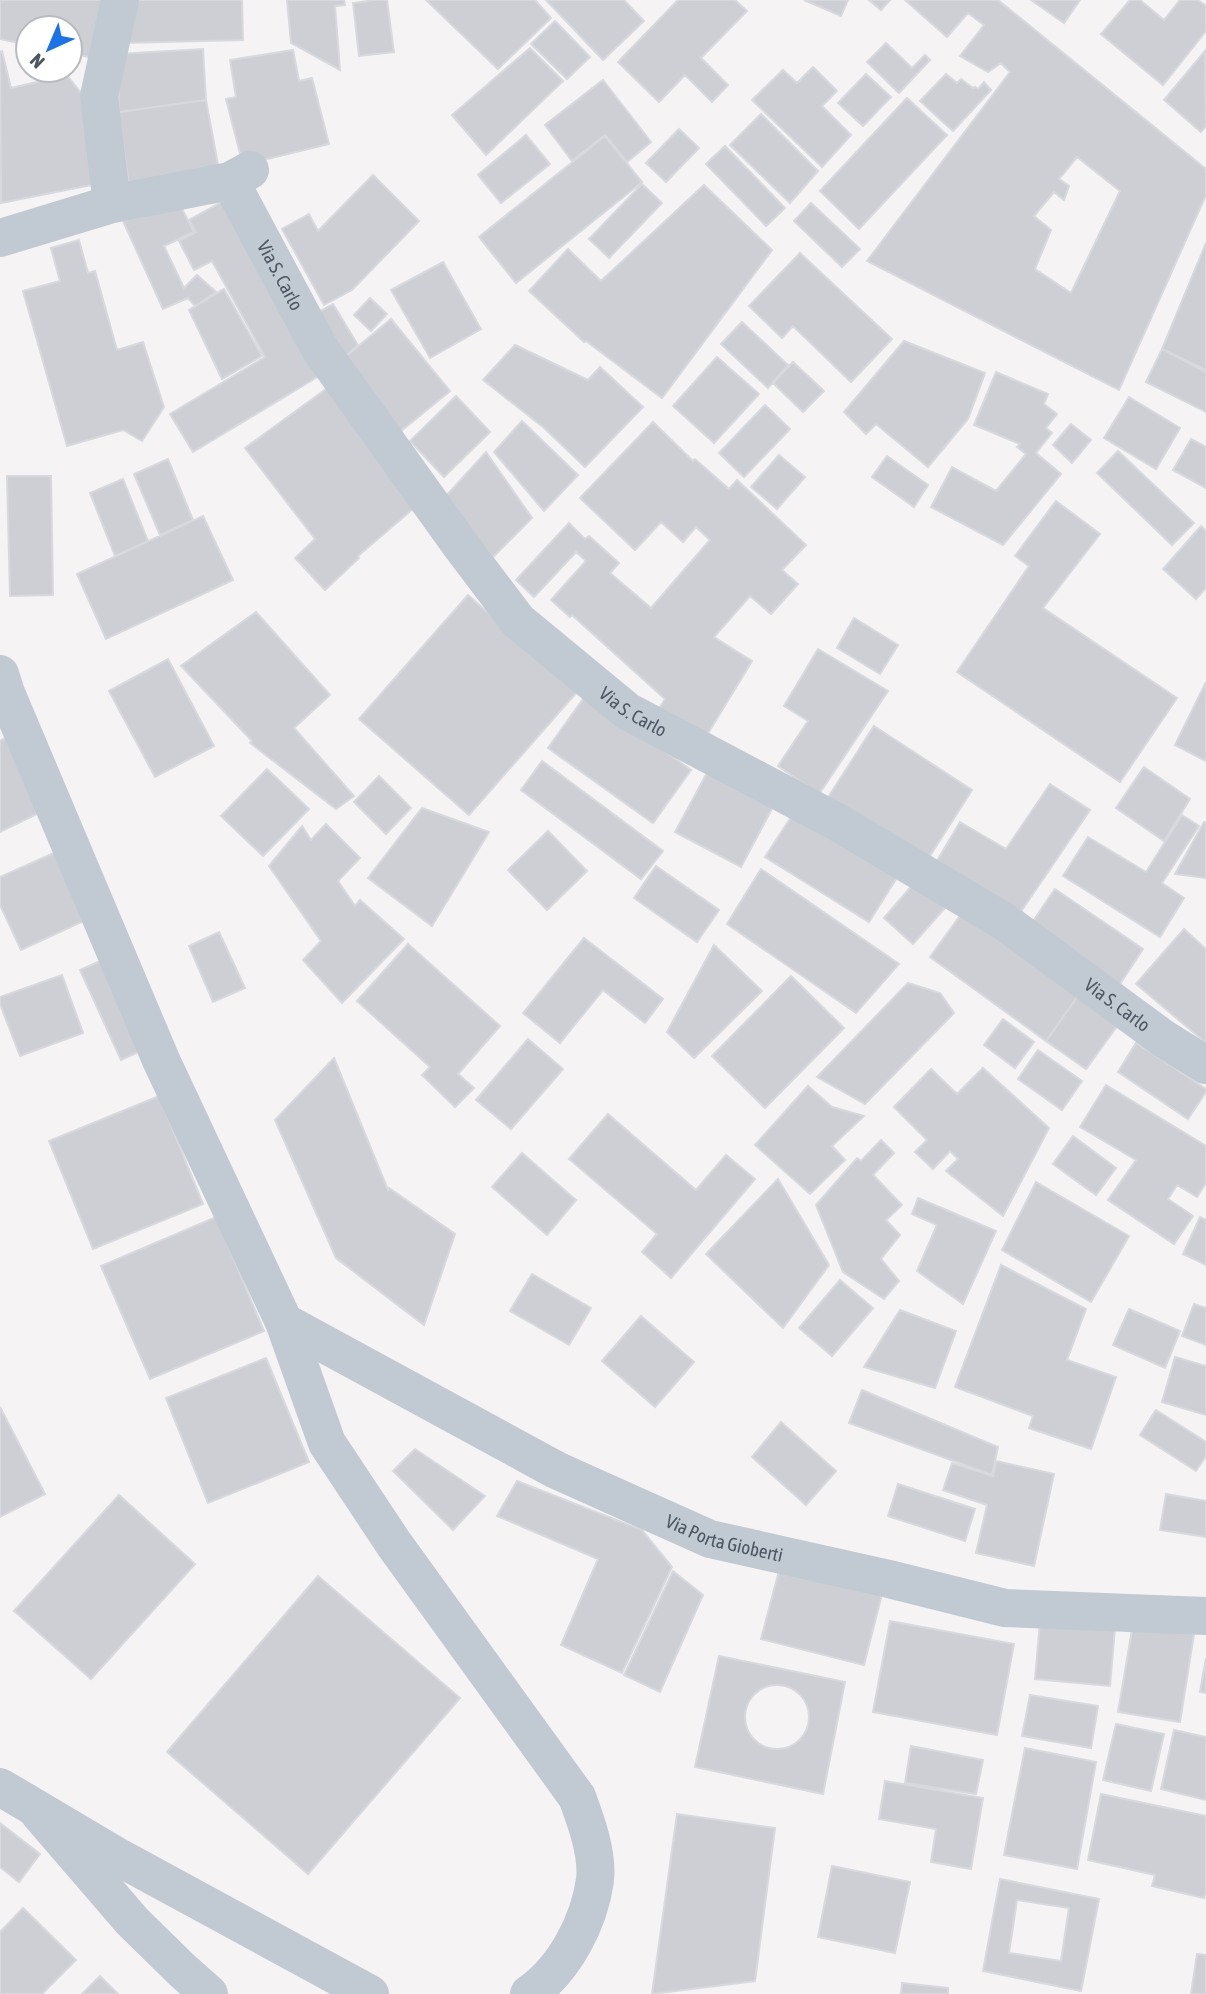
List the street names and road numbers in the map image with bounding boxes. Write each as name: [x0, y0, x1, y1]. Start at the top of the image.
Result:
street label: Via S. Carlo: [253, 237, 308, 314]
street label: Via S. Carlo: [595, 682, 671, 741]
street label: Via S. Carlo: [1080, 973, 1155, 1036]
street label: Via Porta Gioberti: [662, 1510, 785, 1566]

